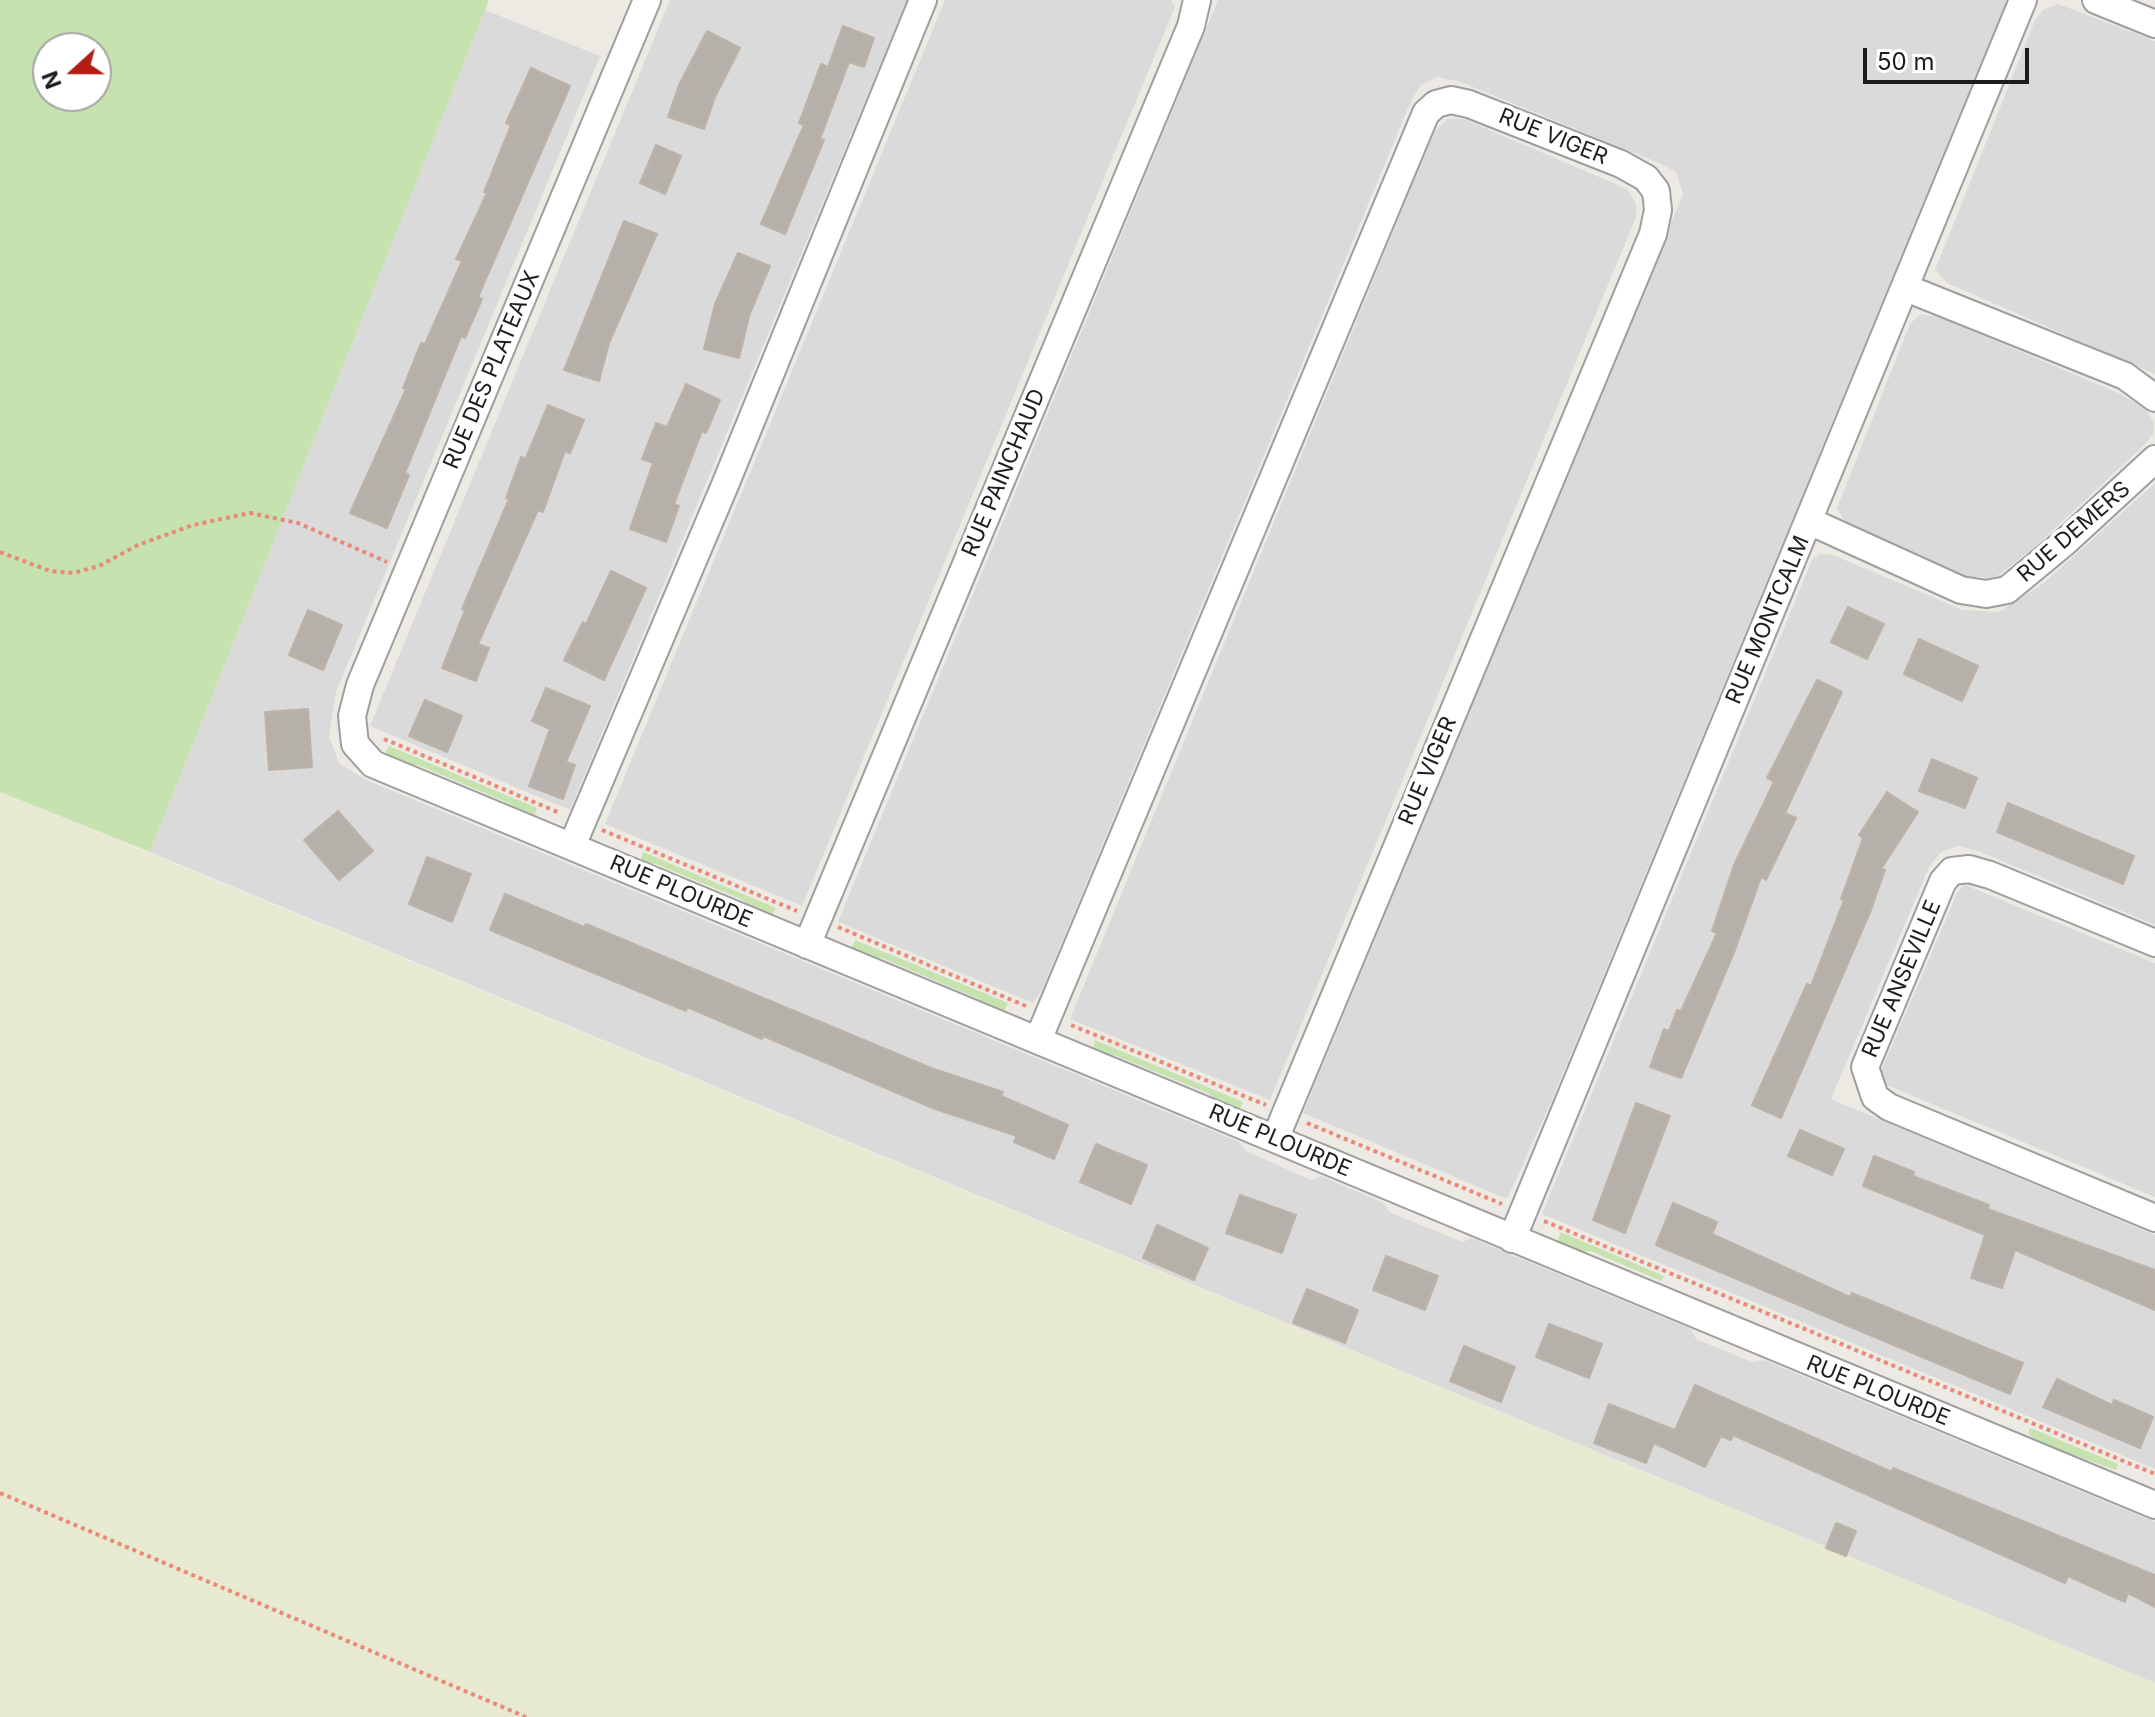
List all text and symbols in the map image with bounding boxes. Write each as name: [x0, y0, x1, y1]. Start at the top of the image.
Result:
north arrow: [32, 32, 112, 112]
scale bar: [1867, 32, 2033, 82]
text: 50 m: [1877, 47, 1935, 76]
text: N: [36, 67, 67, 92]
street label: RUE VIGER: [1495, 103, 1611, 171]
street label: RUE DES PLATEAUX: [438, 267, 546, 473]
street label: RUE PAINCHAUD: [957, 385, 1051, 561]
street label: RUE DEMERS: [2012, 476, 2136, 588]
street label: RUE MONTCALM: [1721, 532, 1815, 708]
street label: RUE VIGER: [1393, 713, 1463, 829]
street label: RUE PLOURDE: [606, 850, 756, 934]
street label: RUE ANSEVILLE: [1857, 896, 1947, 1062]
street label: RUE PLOURDE: [1205, 1099, 1355, 1183]
street label: RUE PLOURDE: [1802, 1350, 1954, 1432]

